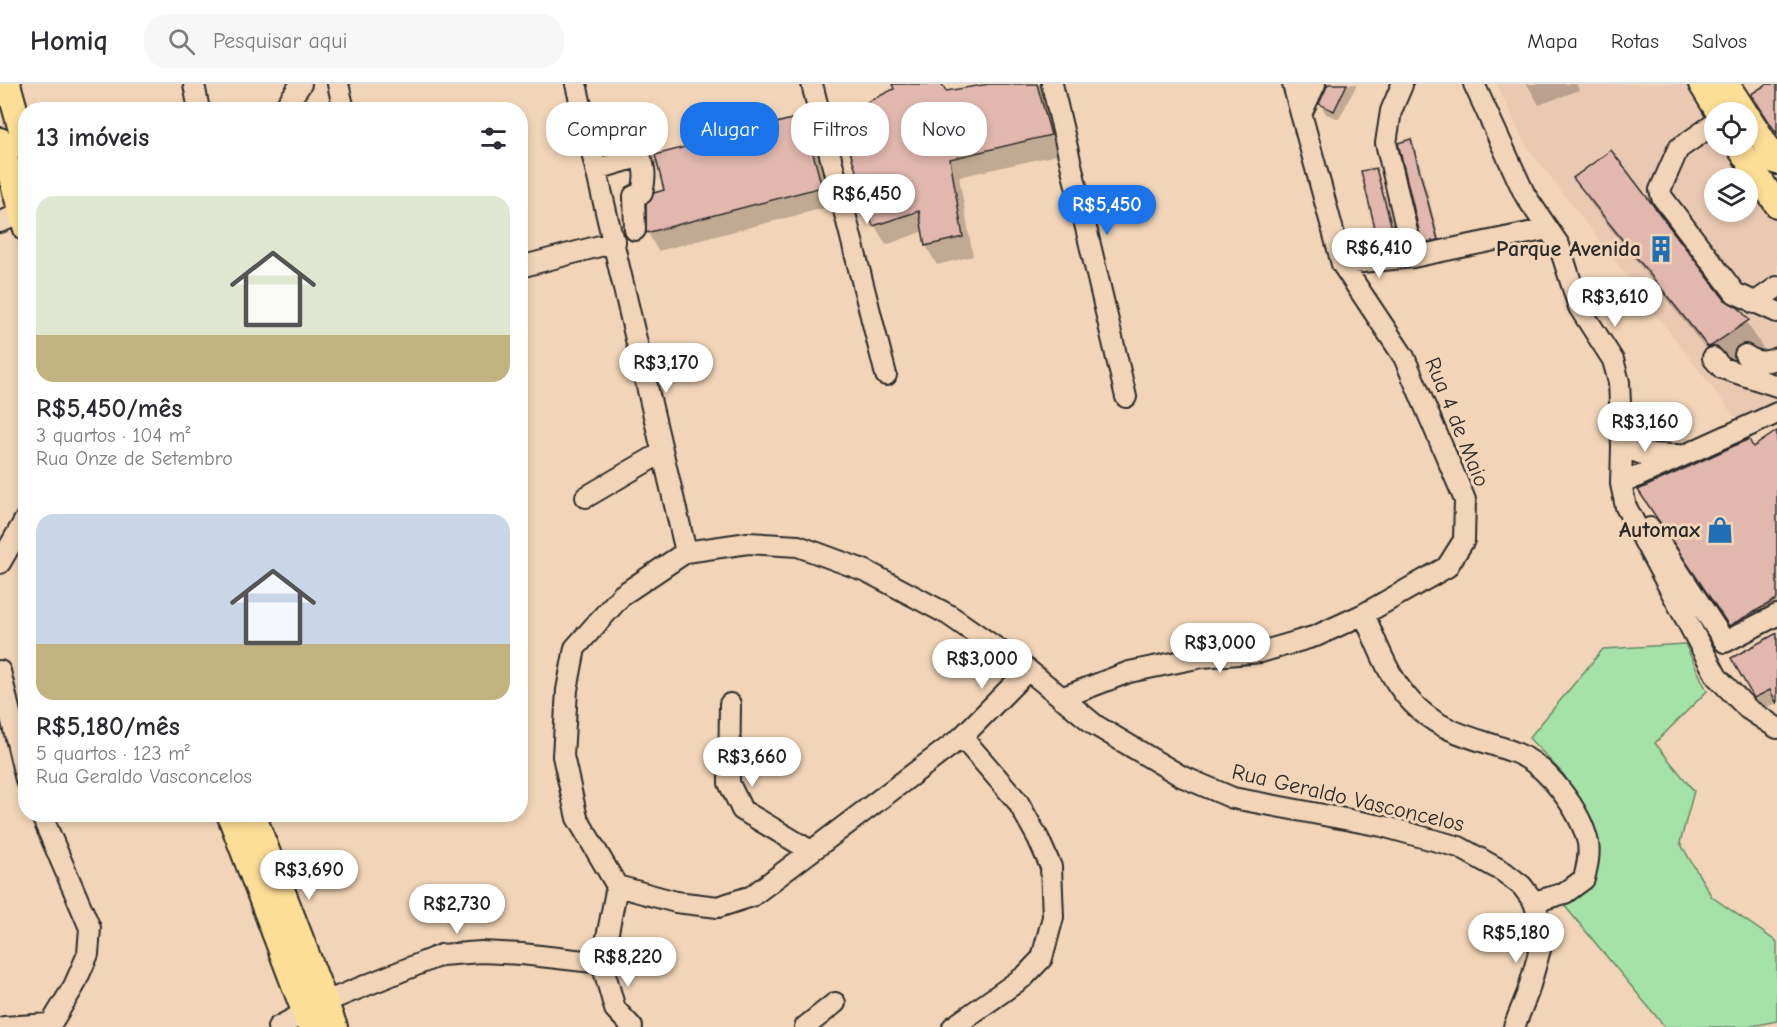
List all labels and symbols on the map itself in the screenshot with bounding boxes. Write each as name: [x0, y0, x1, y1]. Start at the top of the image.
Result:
pin: R$6,450: [812, 174, 922, 225]
pin: R$5,450: [1052, 185, 1162, 236]
pin: R$6,410: [1324, 228, 1434, 279]
building icon: Parque Avenida: [1646, 234, 1676, 264]
place label: Parque Avenida: [1496, 236, 1641, 262]
pin: R$3,610: [1560, 277, 1670, 328]
pin: R$3,170: [611, 343, 721, 394]
street label: Rua 4 de Maio: [1419, 353, 1495, 491]
pin: R$3,160: [1590, 402, 1700, 453]
shop icon: Automax: [1705, 515, 1735, 545]
place label: Automax: [1619, 517, 1700, 543]
pin: R$3,000: [1165, 623, 1275, 674]
pin: R$3,000: [927, 639, 1037, 690]
pin: R$3,660: [697, 737, 807, 788]
street label: Rua Geraldo Vasconcelos: [1229, 759, 1467, 837]
pin: R$3,690: [254, 850, 364, 901]
pin: R$2,730: [402, 884, 512, 935]
pin: R$5,180: [1461, 913, 1571, 964]
pin: R$8,220: [573, 937, 683, 988]

